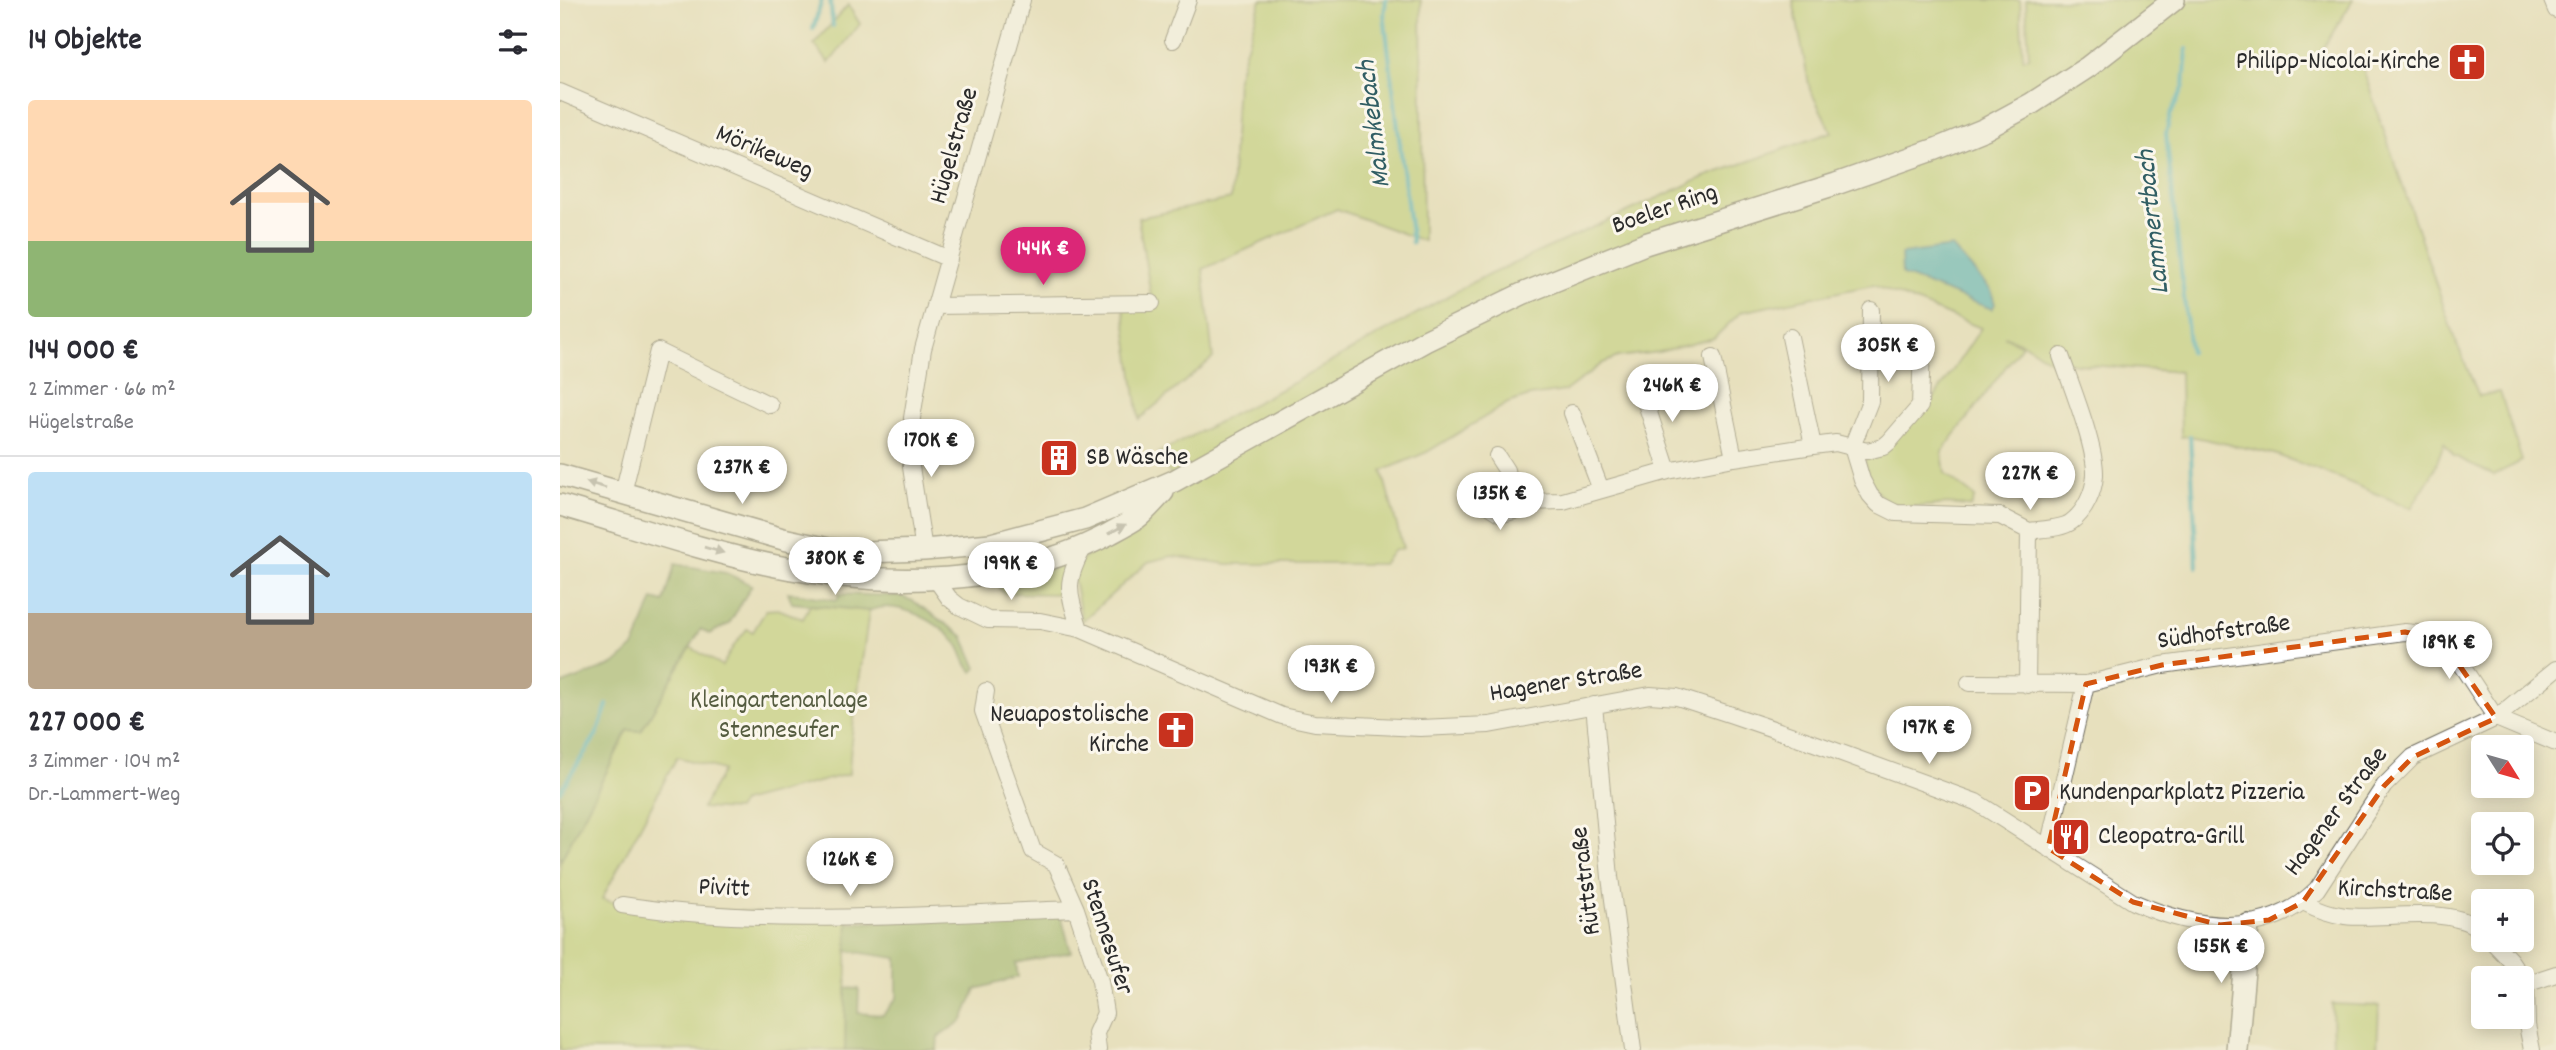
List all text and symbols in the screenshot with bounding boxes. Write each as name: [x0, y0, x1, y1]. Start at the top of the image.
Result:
text: 14 Objekte: [28, 21, 142, 64]
icon: filters: [494, 23, 532, 61]
church icon: Philipp-Nicolai-Kirche: [2446, 41, 2488, 83]
place label: Philipp-Nicolai-Kirche: [2236, 44, 2440, 81]
water label: Malmkebach: [1348, 57, 1404, 190]
street label: Hügelstraße: [921, 83, 989, 209]
street label: Mörikeweg: [709, 116, 819, 190]
icon: home: [217, 145, 343, 271]
water label: Lammertbach: [2127, 146, 2182, 296]
street label: Boeler Ring: [1607, 175, 1723, 245]
pin: 144K €: [986, 228, 1100, 287]
text: 144K €: [1017, 233, 1069, 266]
pin: 305K €: [1831, 324, 1945, 384]
text: 305K €: [1857, 330, 1919, 363]
text: 144 000 €: [28, 331, 139, 374]
pin: 246K €: [1615, 364, 1729, 424]
text: 246K €: [1642, 370, 1702, 403]
text: 2 Zimmer · 66 m²: [28, 374, 176, 407]
text: Hügelstraße: [28, 407, 134, 440]
pin: 170K €: [874, 420, 988, 479]
text: 170K €: [903, 425, 959, 458]
building icon: SB Wäsche: [1038, 437, 1080, 479]
place label: SB Wäsche: [1086, 440, 1188, 477]
pin: 237K €: [685, 447, 799, 506]
text: 237K €: [713, 452, 771, 485]
pin: 227K €: [1973, 452, 2087, 512]
text: 227K €: [2001, 458, 2059, 491]
pin: 135K €: [1443, 472, 1557, 532]
text: 135K €: [1473, 478, 1527, 511]
one-way arrow: [584, 479, 606, 490]
icon: home: [217, 517, 343, 643]
one-way arrow: [1107, 523, 1127, 535]
pin: 380K €: [778, 538, 892, 597]
pin: 199K €: [954, 542, 1068, 602]
text: 380K €: [805, 543, 865, 576]
one-way arrow: [704, 546, 725, 556]
text: 199K €: [984, 548, 1038, 581]
street label: Südhofstraße: [2155, 605, 2293, 661]
pin: 189K €: [2392, 622, 2506, 681]
text: 189K €: [2422, 627, 2476, 660]
pin: 193K €: [1274, 646, 1388, 705]
text: 193K €: [1304, 651, 1358, 684]
street label: Hagener Straße: [1487, 653, 1645, 713]
park label: Kleingartenanlage Stennesufer: [690, 683, 868, 750]
place label: Neuapostolische Kirche: [990, 697, 1149, 764]
text: 227 000 €: [28, 703, 145, 746]
pin: 197K €: [1872, 706, 1986, 766]
church icon: Neuapostolische Kirche: [1155, 709, 1197, 751]
text: 197K €: [1902, 712, 1956, 745]
north arrow: [2471, 735, 2534, 798]
map controls: [2471, 735, 2534, 1029]
street label: Hagener Straße: [2276, 739, 2398, 885]
text: 3 Zimmer · 104 m²: [28, 746, 180, 779]
parking icon: Kundenparkplatz Pizzeria: [2011, 772, 2053, 814]
place label: Kundenparkplatz Pizzeria: [2059, 775, 2305, 812]
text: Dr.-Lammert-Weg: [28, 779, 180, 812]
button: locate: [2471, 812, 2534, 875]
restaurant icon: Cleopatra-Grill: [2050, 816, 2092, 858]
place label: Cleopatra-Grill: [2098, 819, 2244, 856]
street label: Rüttstraße: [1562, 825, 1612, 937]
pin: 126K €: [793, 838, 907, 898]
text: 126K €: [822, 844, 878, 877]
street label: Pivitt: [697, 869, 751, 909]
street label: Kirchstraße: [2337, 871, 2453, 913]
street label: Stennesufer: [1070, 874, 1142, 1000]
button: +: [2471, 889, 2534, 952]
pin: 155K €: [2164, 926, 2278, 985]
text: 155K €: [2193, 931, 2249, 964]
button: −: [2471, 966, 2534, 1029]

